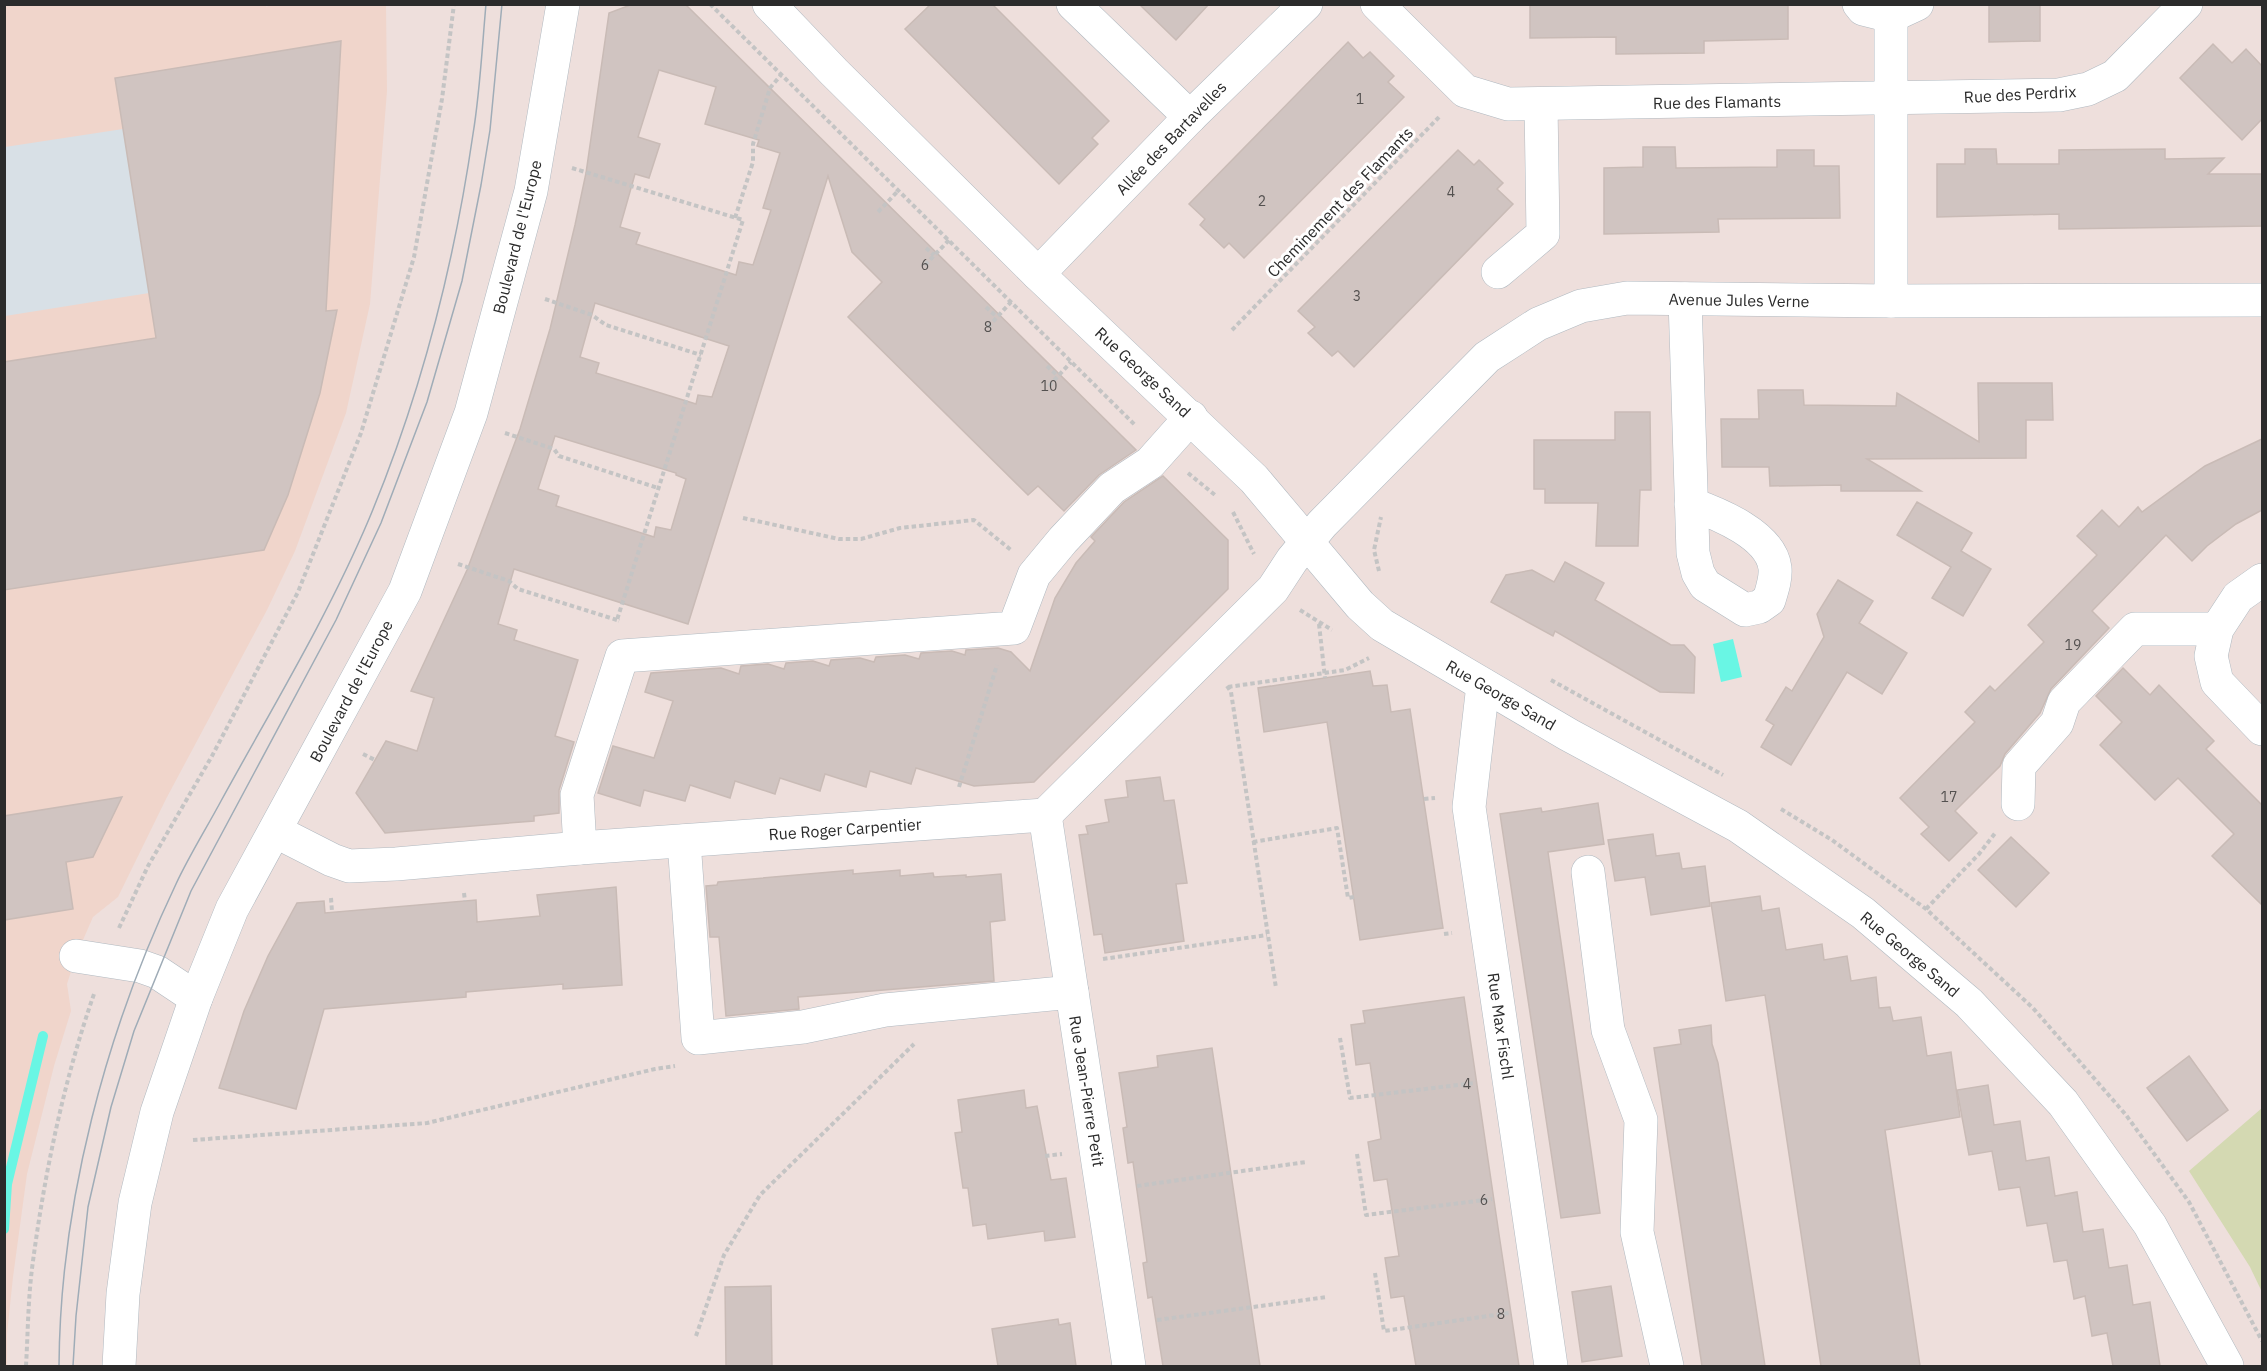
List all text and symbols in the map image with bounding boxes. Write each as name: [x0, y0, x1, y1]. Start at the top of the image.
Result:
street label: Allée des Bartavelles: [1112, 77, 1230, 199]
street label: Rue des Perdrix: [1963, 81, 2077, 107]
house number: 1: [1356, 90, 1364, 108]
street label: Rue des Flamants: [1653, 91, 1781, 113]
street label: Cheminement des Flamants: [1263, 123, 1417, 281]
street label: Boulevard de l'Europe: [488, 158, 546, 316]
house number: 4: [1447, 183, 1455, 201]
house number: 2: [1258, 192, 1266, 210]
house number: 6: [921, 256, 929, 274]
house number: 3: [1353, 287, 1361, 305]
street label: Avenue Jules Verne: [1668, 289, 1810, 311]
house number: 8: [984, 318, 992, 336]
street label: Rue George Sand: [1091, 323, 1195, 421]
house number: 10: [1041, 377, 1057, 395]
street label: Boulevard de l'Europe: [305, 616, 397, 765]
house number: 19: [2065, 636, 2081, 654]
street label: Rue George Sand: [1443, 655, 1559, 735]
house number: 17: [1941, 788, 1957, 806]
street label: Rue Roger Carpentier: [768, 814, 922, 844]
street label: Rue George Sand: [1856, 907, 1964, 1001]
street label: Rue Max Fischl: [1484, 971, 1518, 1081]
street label: Rue Jean-Pierre Petit: [1065, 1014, 1109, 1168]
house number: 4: [1463, 1075, 1471, 1093]
house number: 6: [1480, 1191, 1488, 1209]
house number: 8: [1497, 1305, 1505, 1323]

